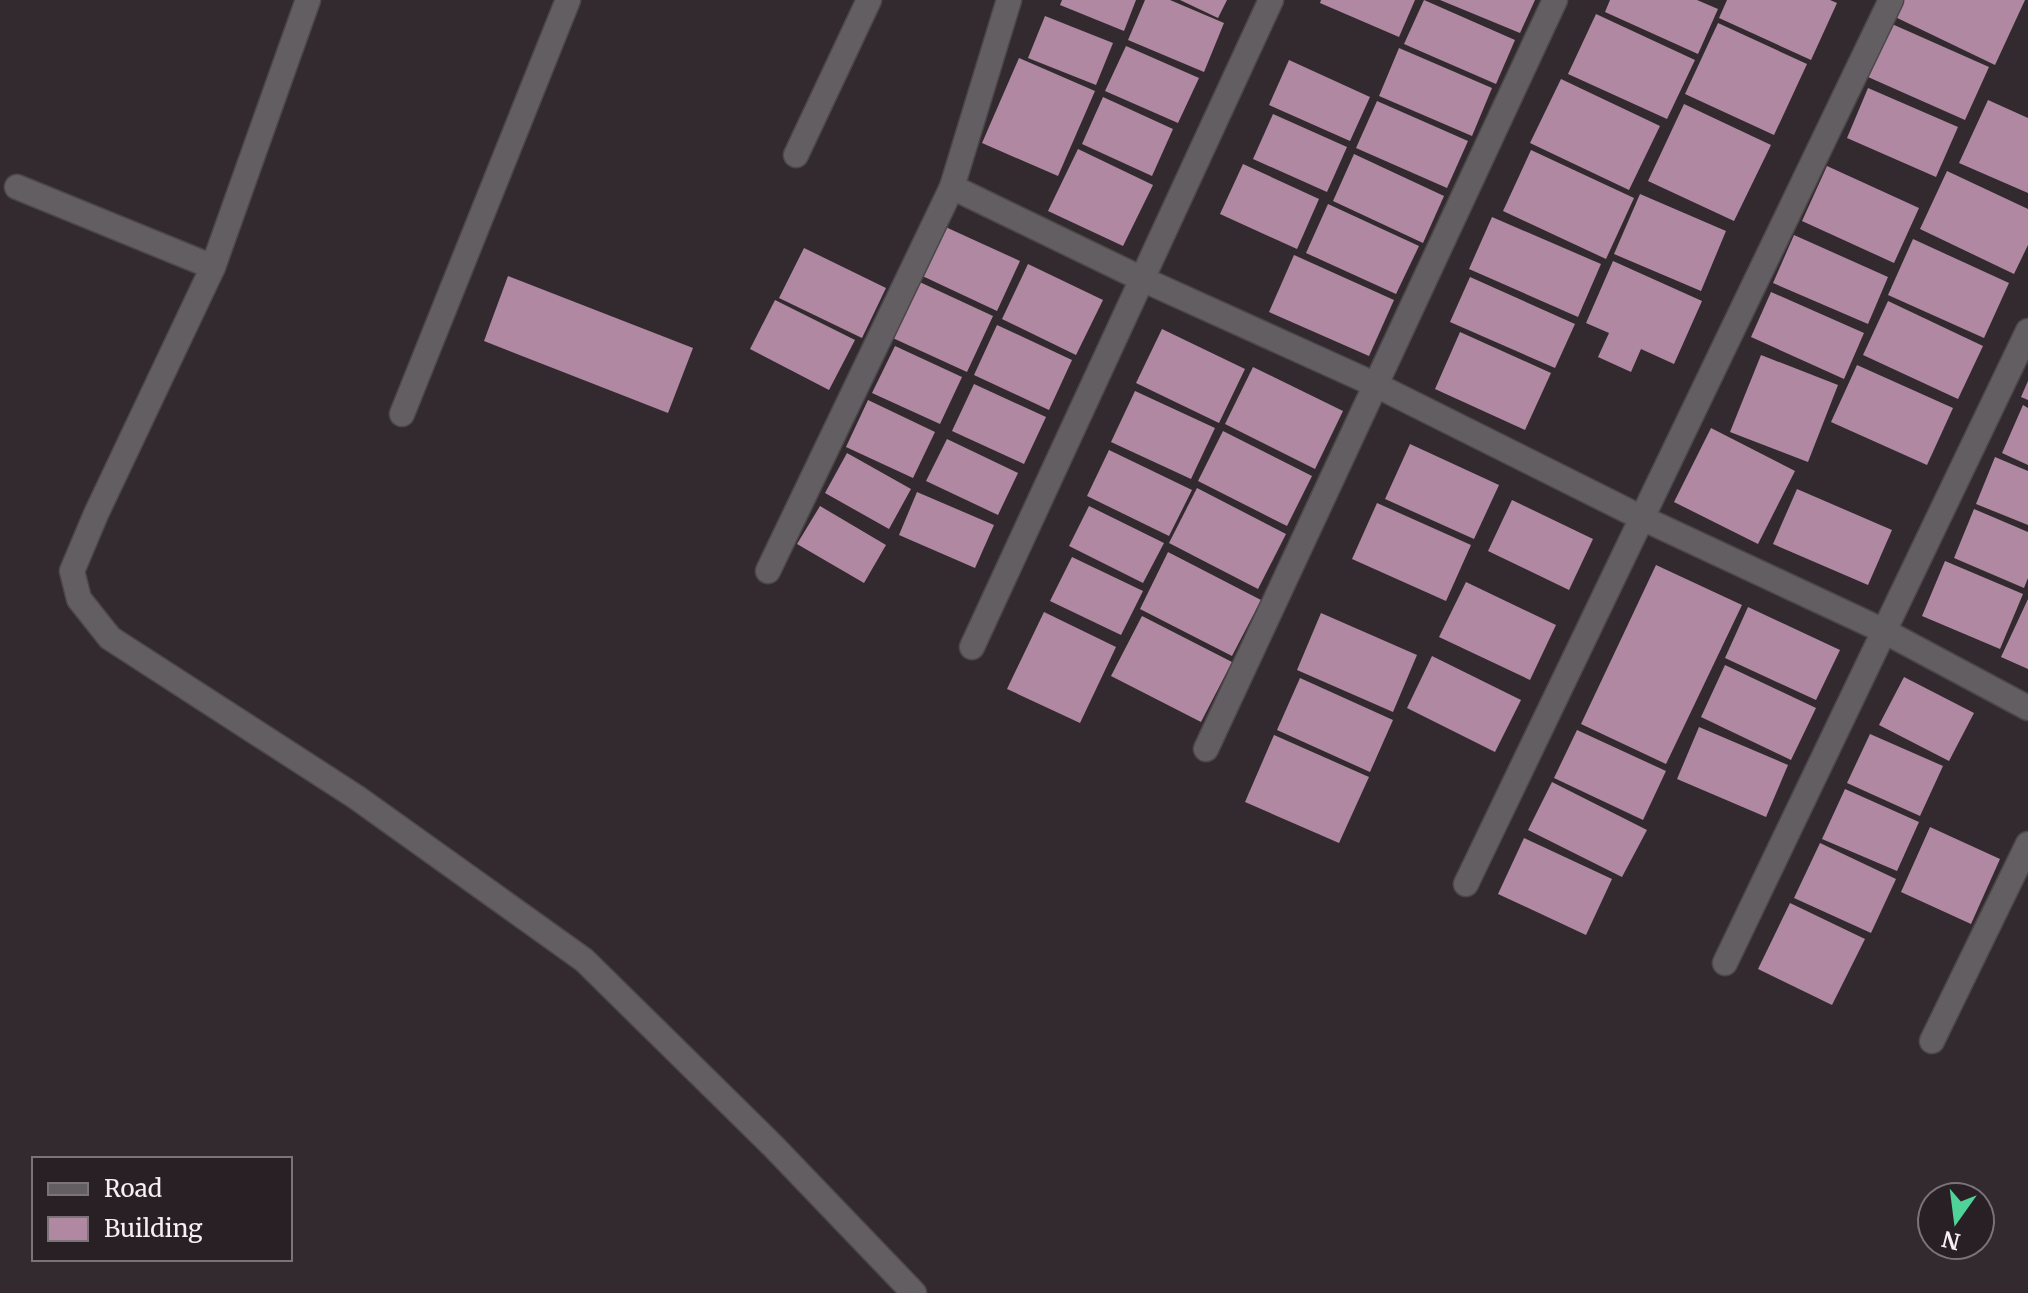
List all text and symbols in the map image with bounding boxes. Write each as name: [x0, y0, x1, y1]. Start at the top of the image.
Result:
legend: [32, 1157, 292, 1261]
text: Road: [104, 1173, 162, 1204]
north arrow: [1916, 1181, 1996, 1261]
text: Building: [104, 1213, 203, 1244]
text: N: [1939, 1225, 1963, 1256]

